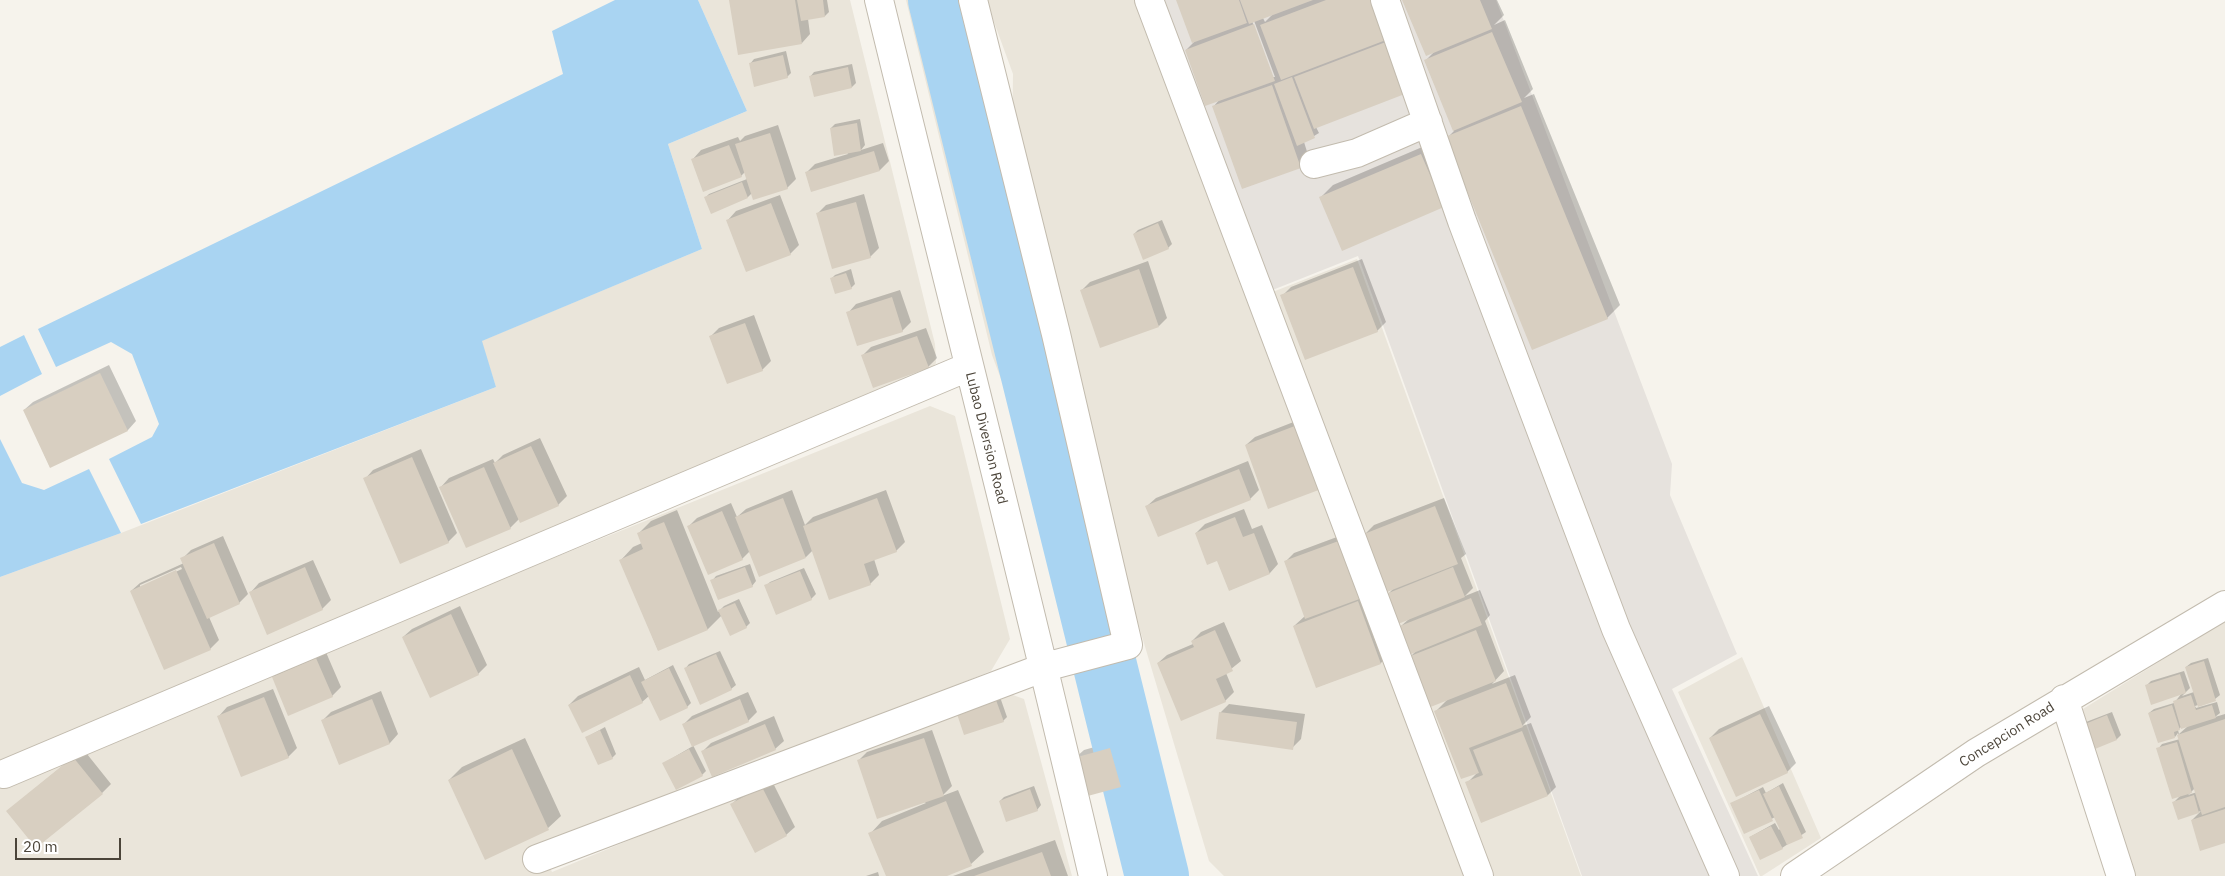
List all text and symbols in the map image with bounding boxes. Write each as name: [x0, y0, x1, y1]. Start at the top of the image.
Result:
street label: Lubao Diversion Road: [961, 370, 1011, 506]
street label: Concepcion Road: [1956, 699, 2058, 771]
scale bar: [18, 828, 124, 860]
text: 20 m: [23, 837, 58, 856]

